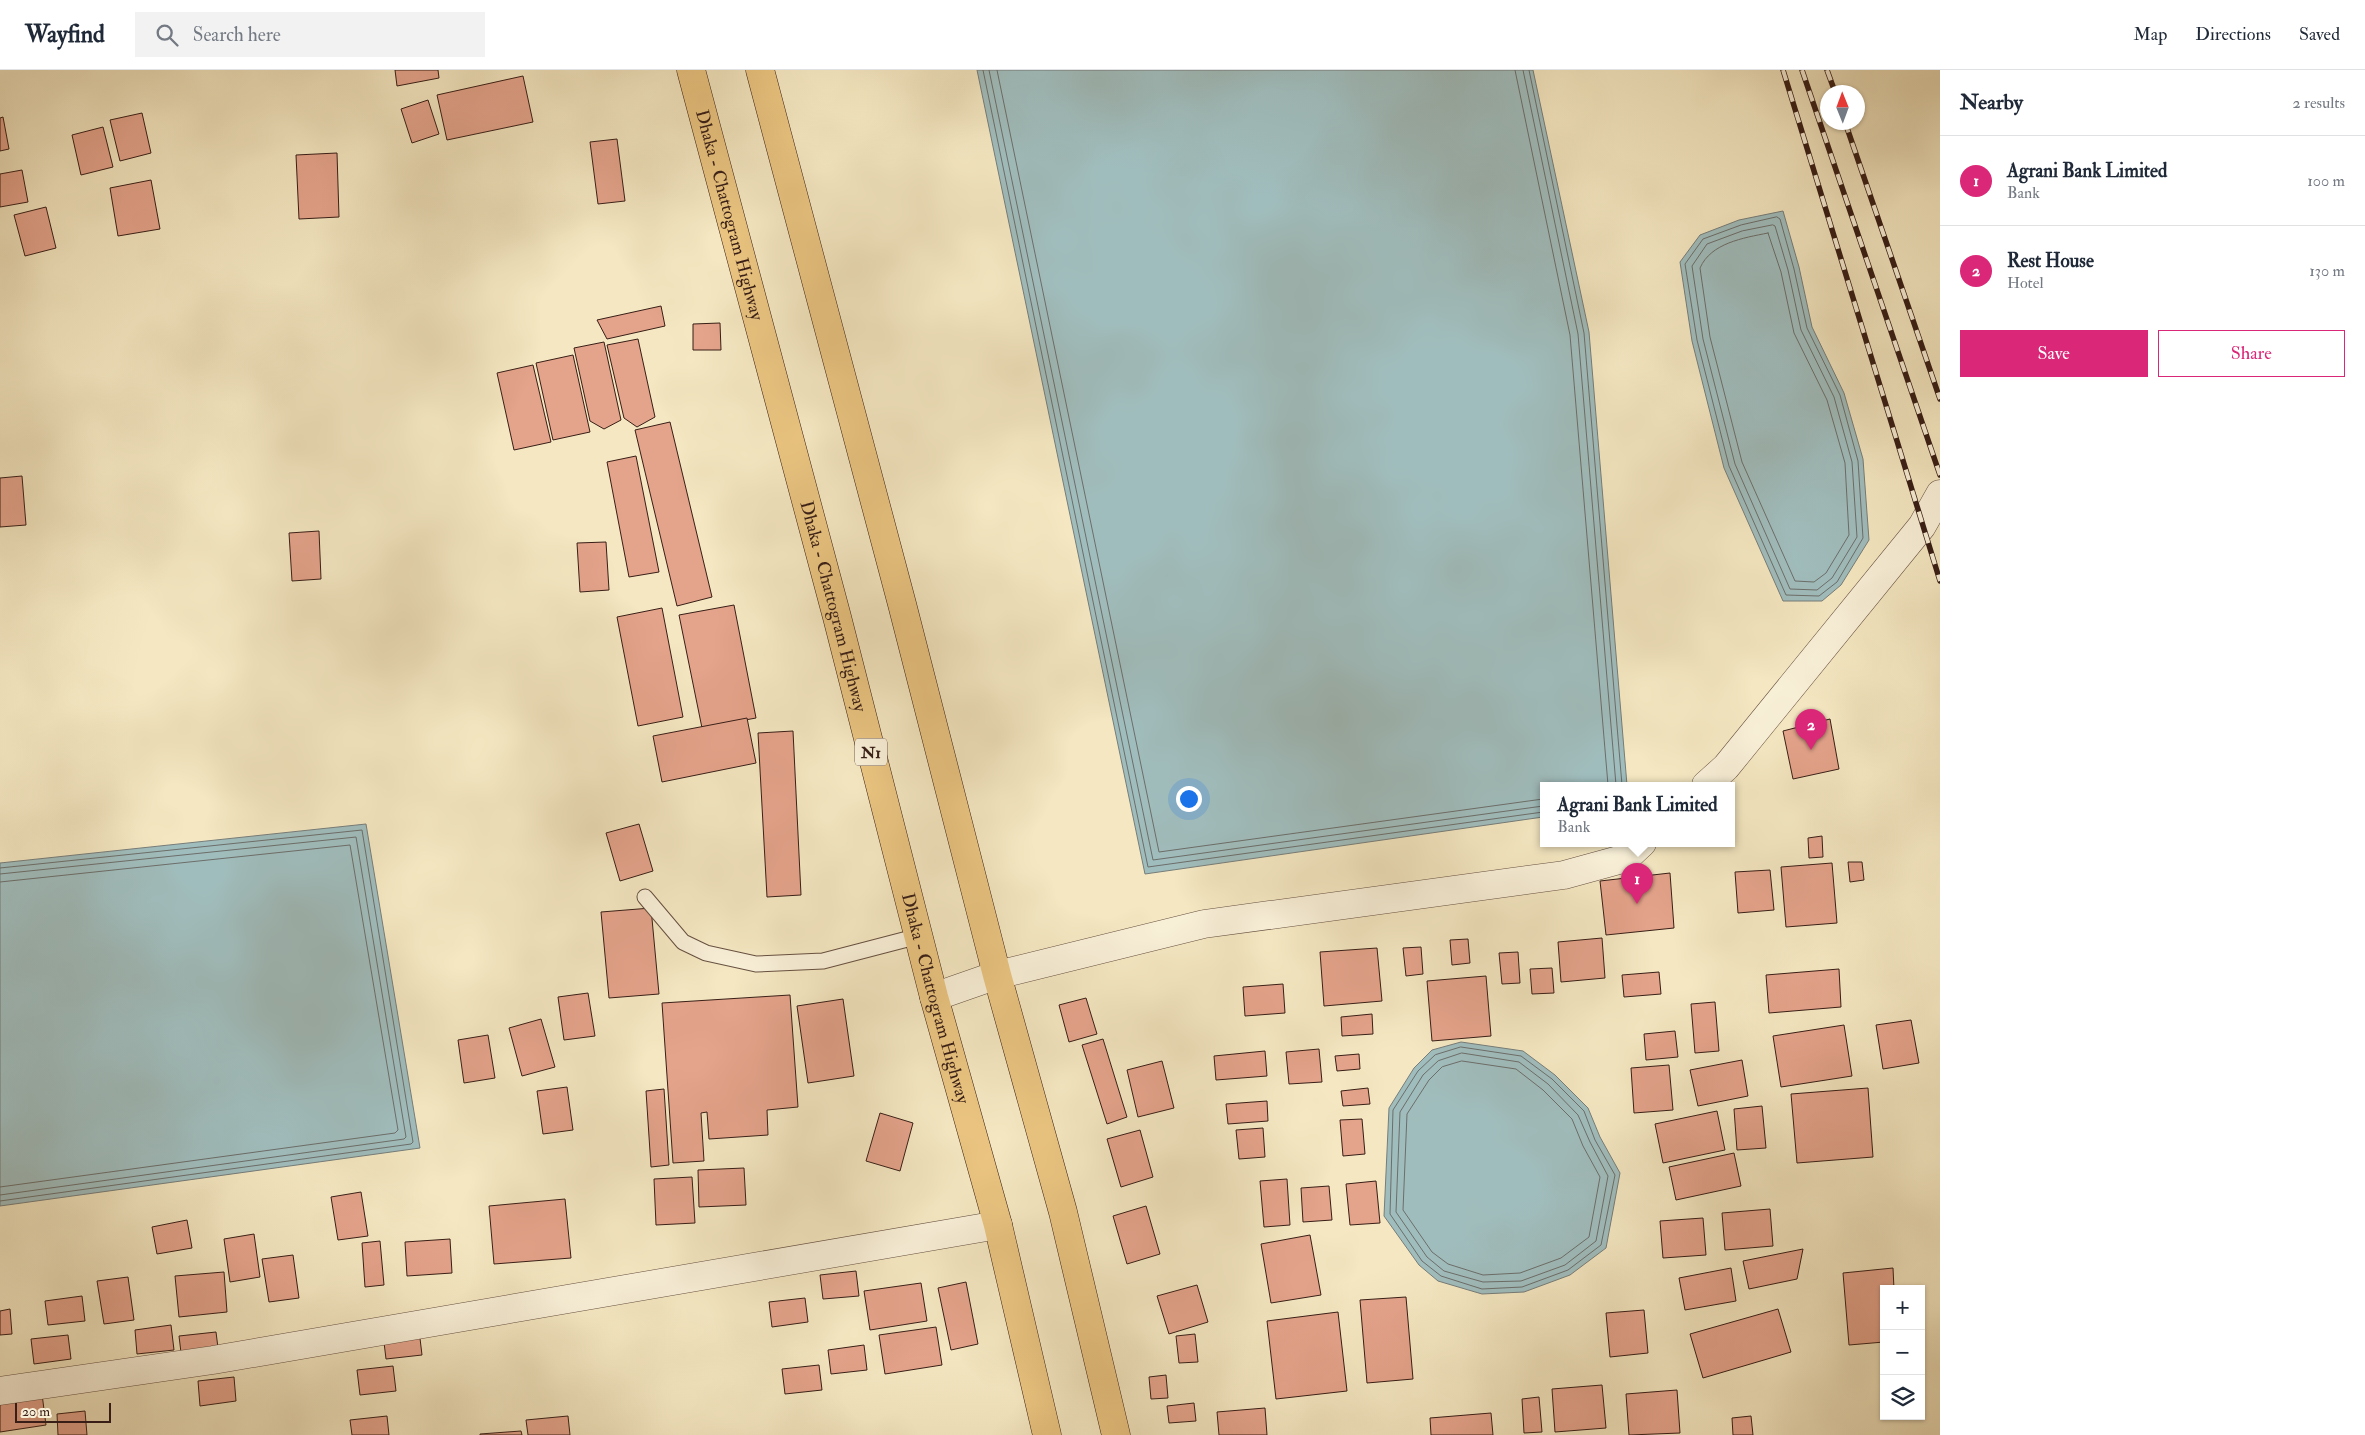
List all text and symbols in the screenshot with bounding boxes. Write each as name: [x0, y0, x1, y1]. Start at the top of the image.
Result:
search box: [135, 12, 485, 57]
text: Wayfind: [25, 19, 105, 50]
icon: search: [153, 21, 181, 49]
text: Search here: [193, 23, 281, 47]
text: Map: [2134, 23, 2167, 46]
text: Directions: [2195, 23, 2271, 46]
text: Saved: [2299, 23, 2340, 46]
north arrow: [1820, 85, 1865, 130]
text: Nearby: [1960, 89, 2023, 116]
text: 2 results: [2292, 93, 2345, 113]
street label: Dhaka - Chattogram Highway: [690, 107, 769, 324]
text: Agrani Bank Limited: [2007, 159, 2167, 183]
text: 1: [1973, 171, 1979, 191]
text: 100 m: [2307, 171, 2345, 191]
text: Bank: [2007, 183, 2040, 203]
text: Rest House: [2007, 249, 2094, 273]
text: 2: [1972, 261, 1980, 281]
text: 130 m: [2309, 261, 2345, 281]
text: Hotel: [2007, 273, 2044, 293]
button: Save: [1960, 330, 2148, 377]
button: Share: [2158, 330, 2345, 377]
street label: Dhaka - Chattogram Highway: [794, 498, 872, 716]
pin: 2: [1795, 709, 1827, 750]
road number: N1: [855, 739, 887, 766]
popup: [1540, 782, 1735, 847]
your location: [1176, 786, 1202, 812]
text: Agrani Bank Limited: [1557, 793, 1718, 817]
text: Bank: [1557, 817, 1590, 837]
pin: 1: [1621, 863, 1653, 904]
street label: Dhaka - Chattogram Highway: [896, 891, 975, 1108]
map controls: [1880, 1285, 1925, 1420]
button: +: [1880, 1285, 1925, 1330]
button: −: [1880, 1330, 1925, 1375]
button: layers: [1880, 1375, 1925, 1420]
scale bar: [15, 1400, 111, 1423]
text: 20 m: [22, 1403, 50, 1420]

